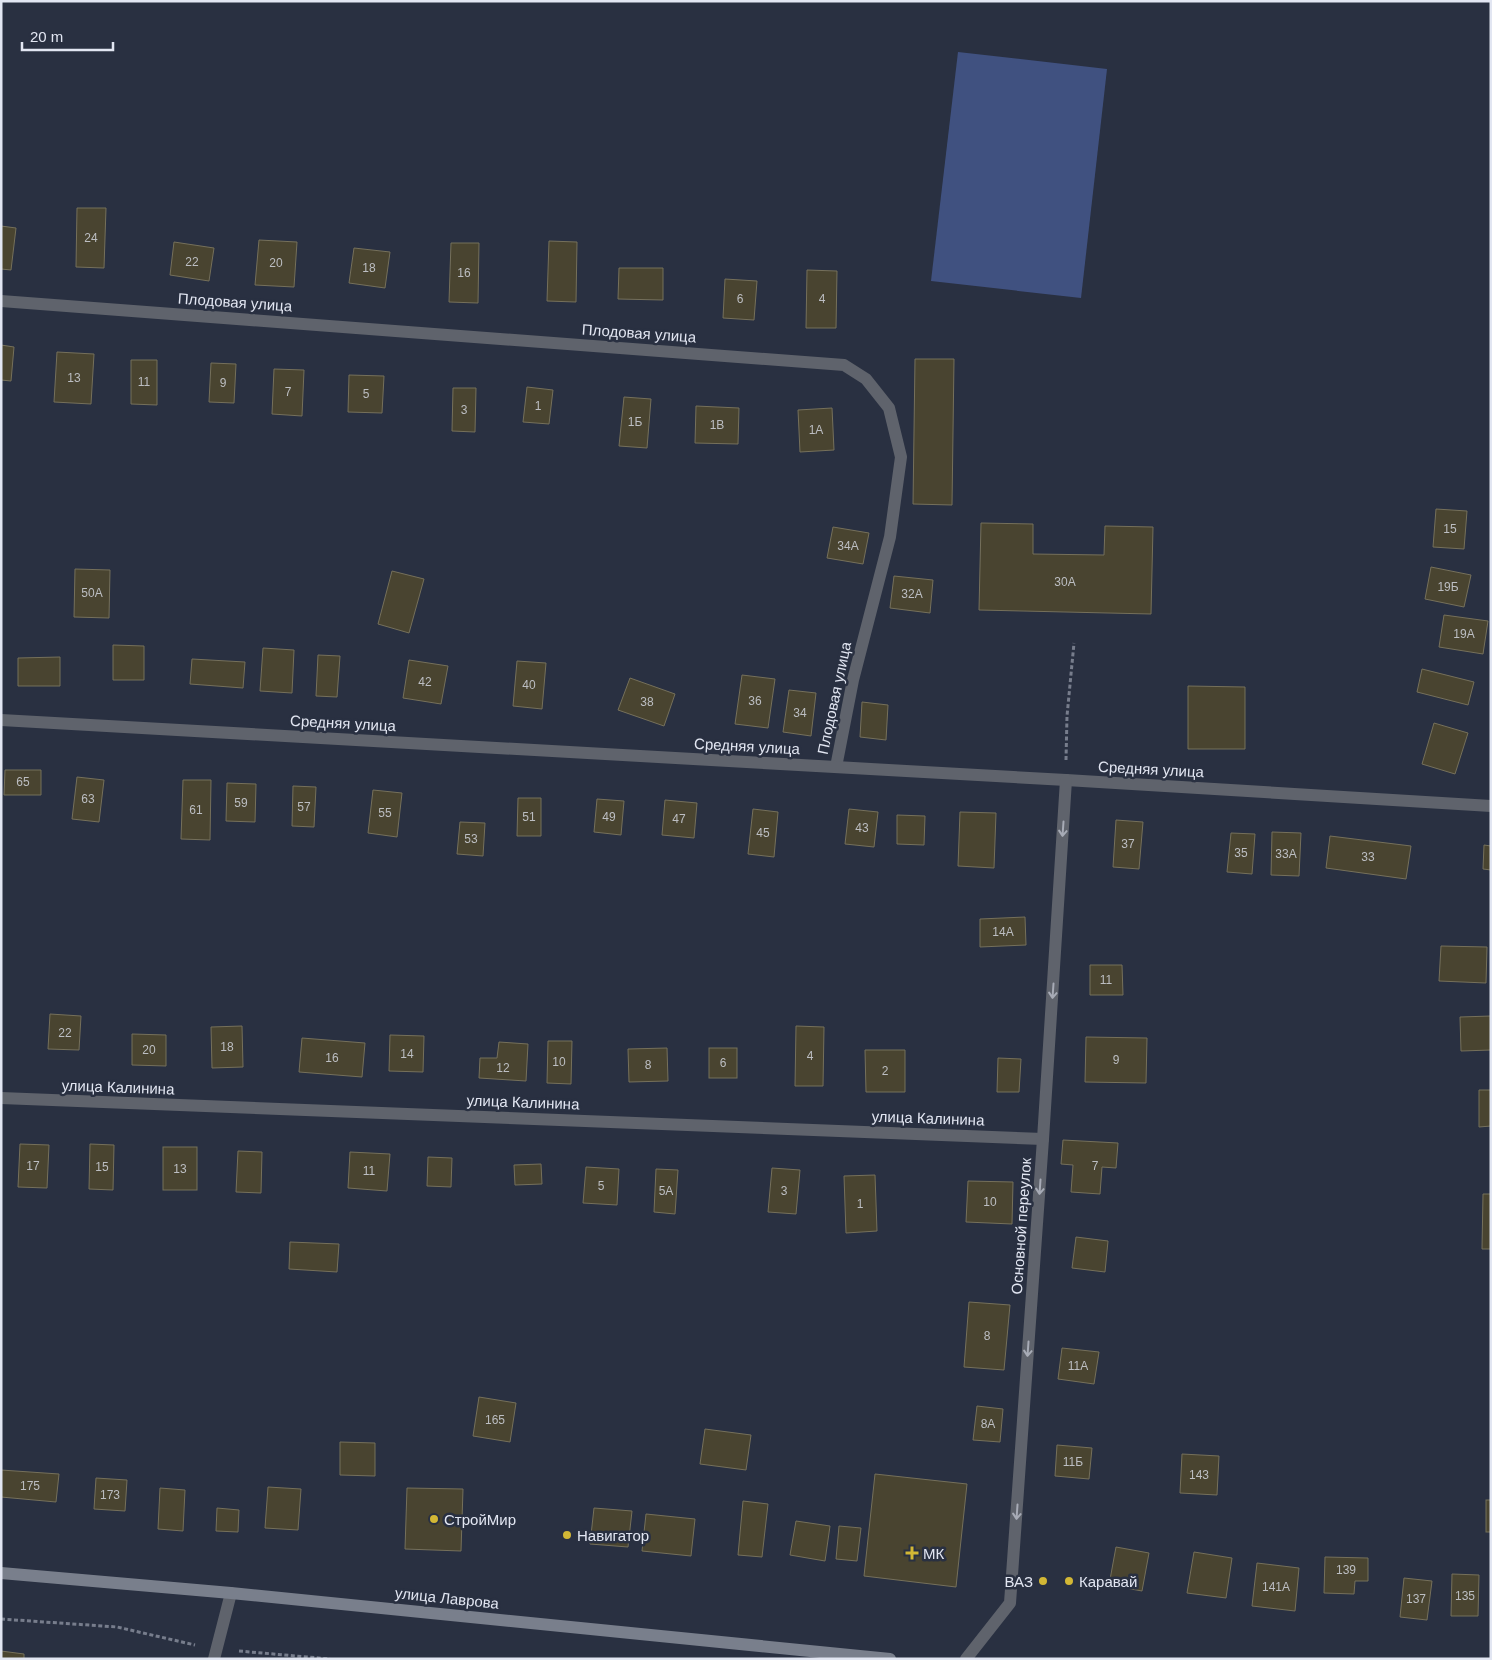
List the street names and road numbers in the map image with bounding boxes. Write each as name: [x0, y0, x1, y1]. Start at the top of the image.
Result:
street label: Плодовая улица: [177, 290, 293, 315]
street label: Плодовая улица: [581, 321, 697, 346]
street label: Плодовая улица: [814, 640, 854, 756]
street label: Средняя улица: [290, 712, 397, 734]
street label: Средняя улица: [694, 735, 801, 757]
street label: Средняя улица: [1098, 758, 1205, 780]
street label: улица Калинина: [61, 1077, 175, 1097]
street label: улица Калинина: [466, 1092, 580, 1112]
street label: улица Калинина: [871, 1108, 985, 1128]
street label: Основной переулок: [1008, 1157, 1034, 1295]
street label: улица Лаврова: [394, 1584, 500, 1612]

